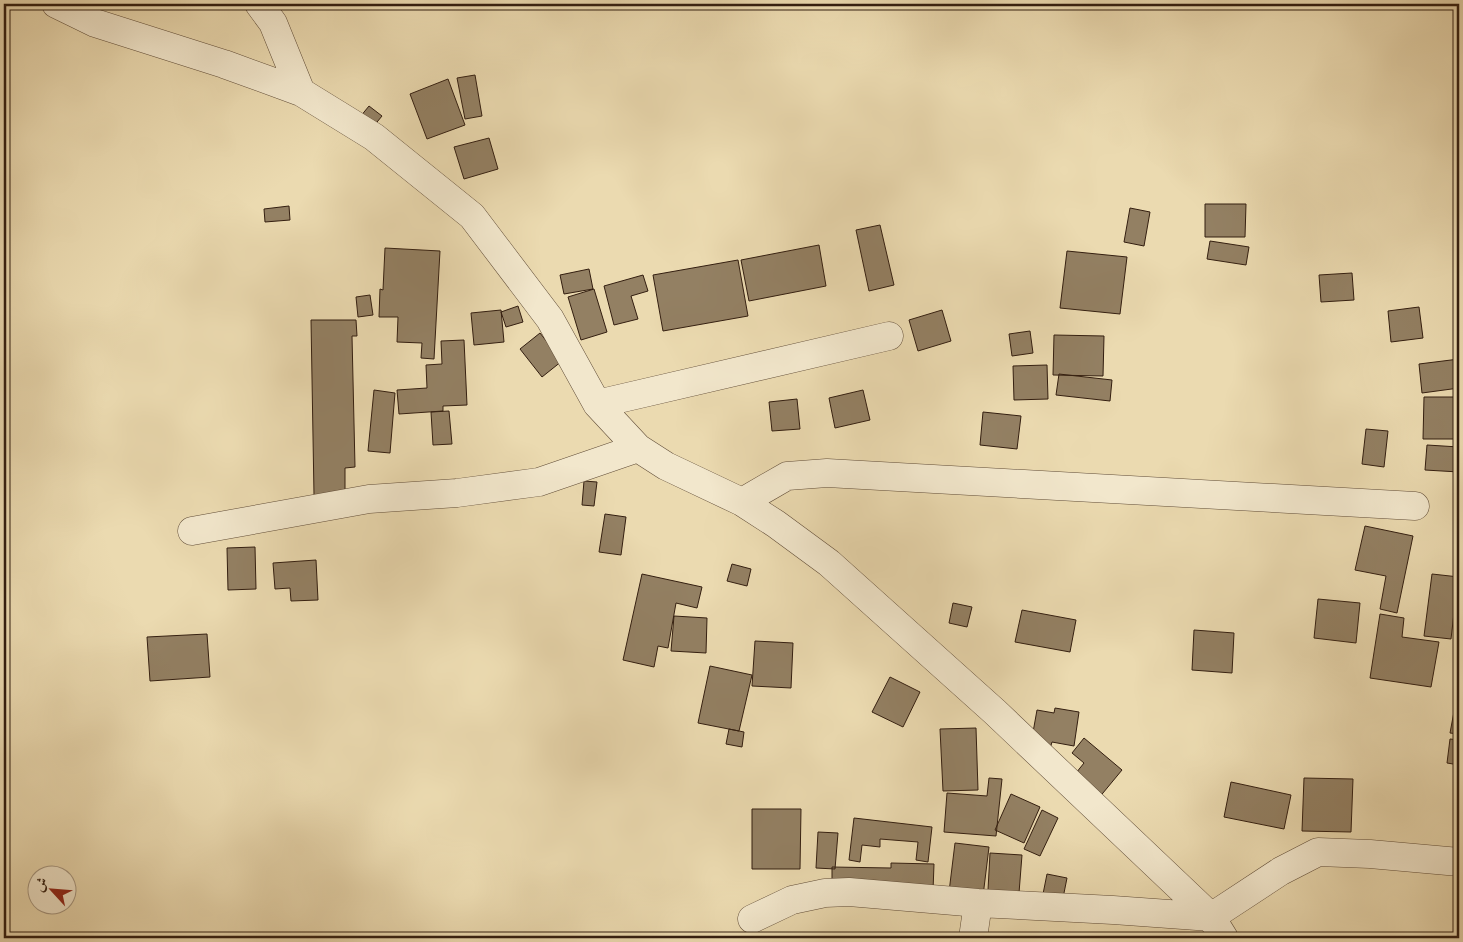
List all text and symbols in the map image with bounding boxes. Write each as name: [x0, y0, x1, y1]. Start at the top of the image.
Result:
north arrow: [28, 864, 78, 914]
text: ش: [29, 874, 52, 895]

